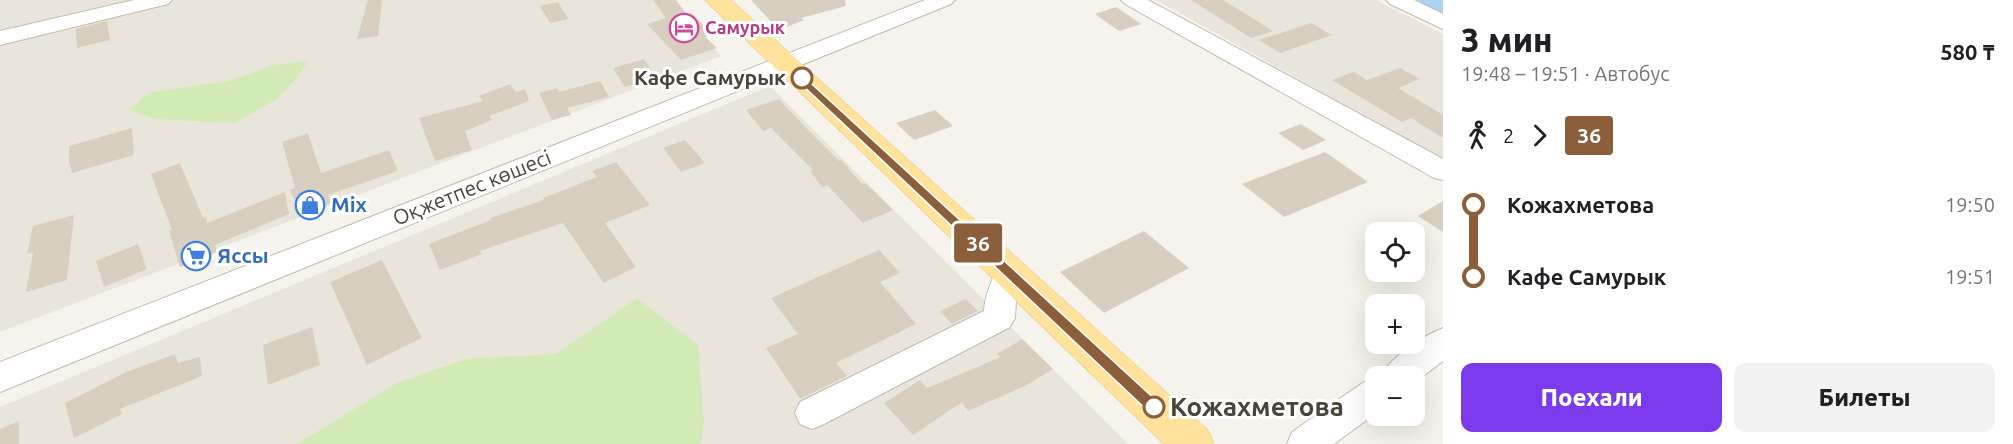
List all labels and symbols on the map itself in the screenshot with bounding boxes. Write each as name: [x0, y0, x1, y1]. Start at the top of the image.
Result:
hotel icon: Самурык: [668, 12, 700, 44]
place label: Самурык: [705, 17, 786, 37]
place label: Кафе Самурык: [634, 65, 786, 89]
marker: Кафе Самурык: [791, 67, 813, 89]
street label: Оқжетпес көшесі: [389, 144, 554, 230]
shop icon: Mix: [294, 189, 326, 221]
place label: Mix: [331, 192, 368, 216]
line badge: 36: [951, 224, 1005, 262]
supermarket icon: Яссы: [180, 240, 212, 272]
place label: Яссы: [217, 243, 269, 267]
place label: Кожахметова: [1170, 392, 1344, 421]
marker: Кожахметова: [1143, 396, 1165, 418]

